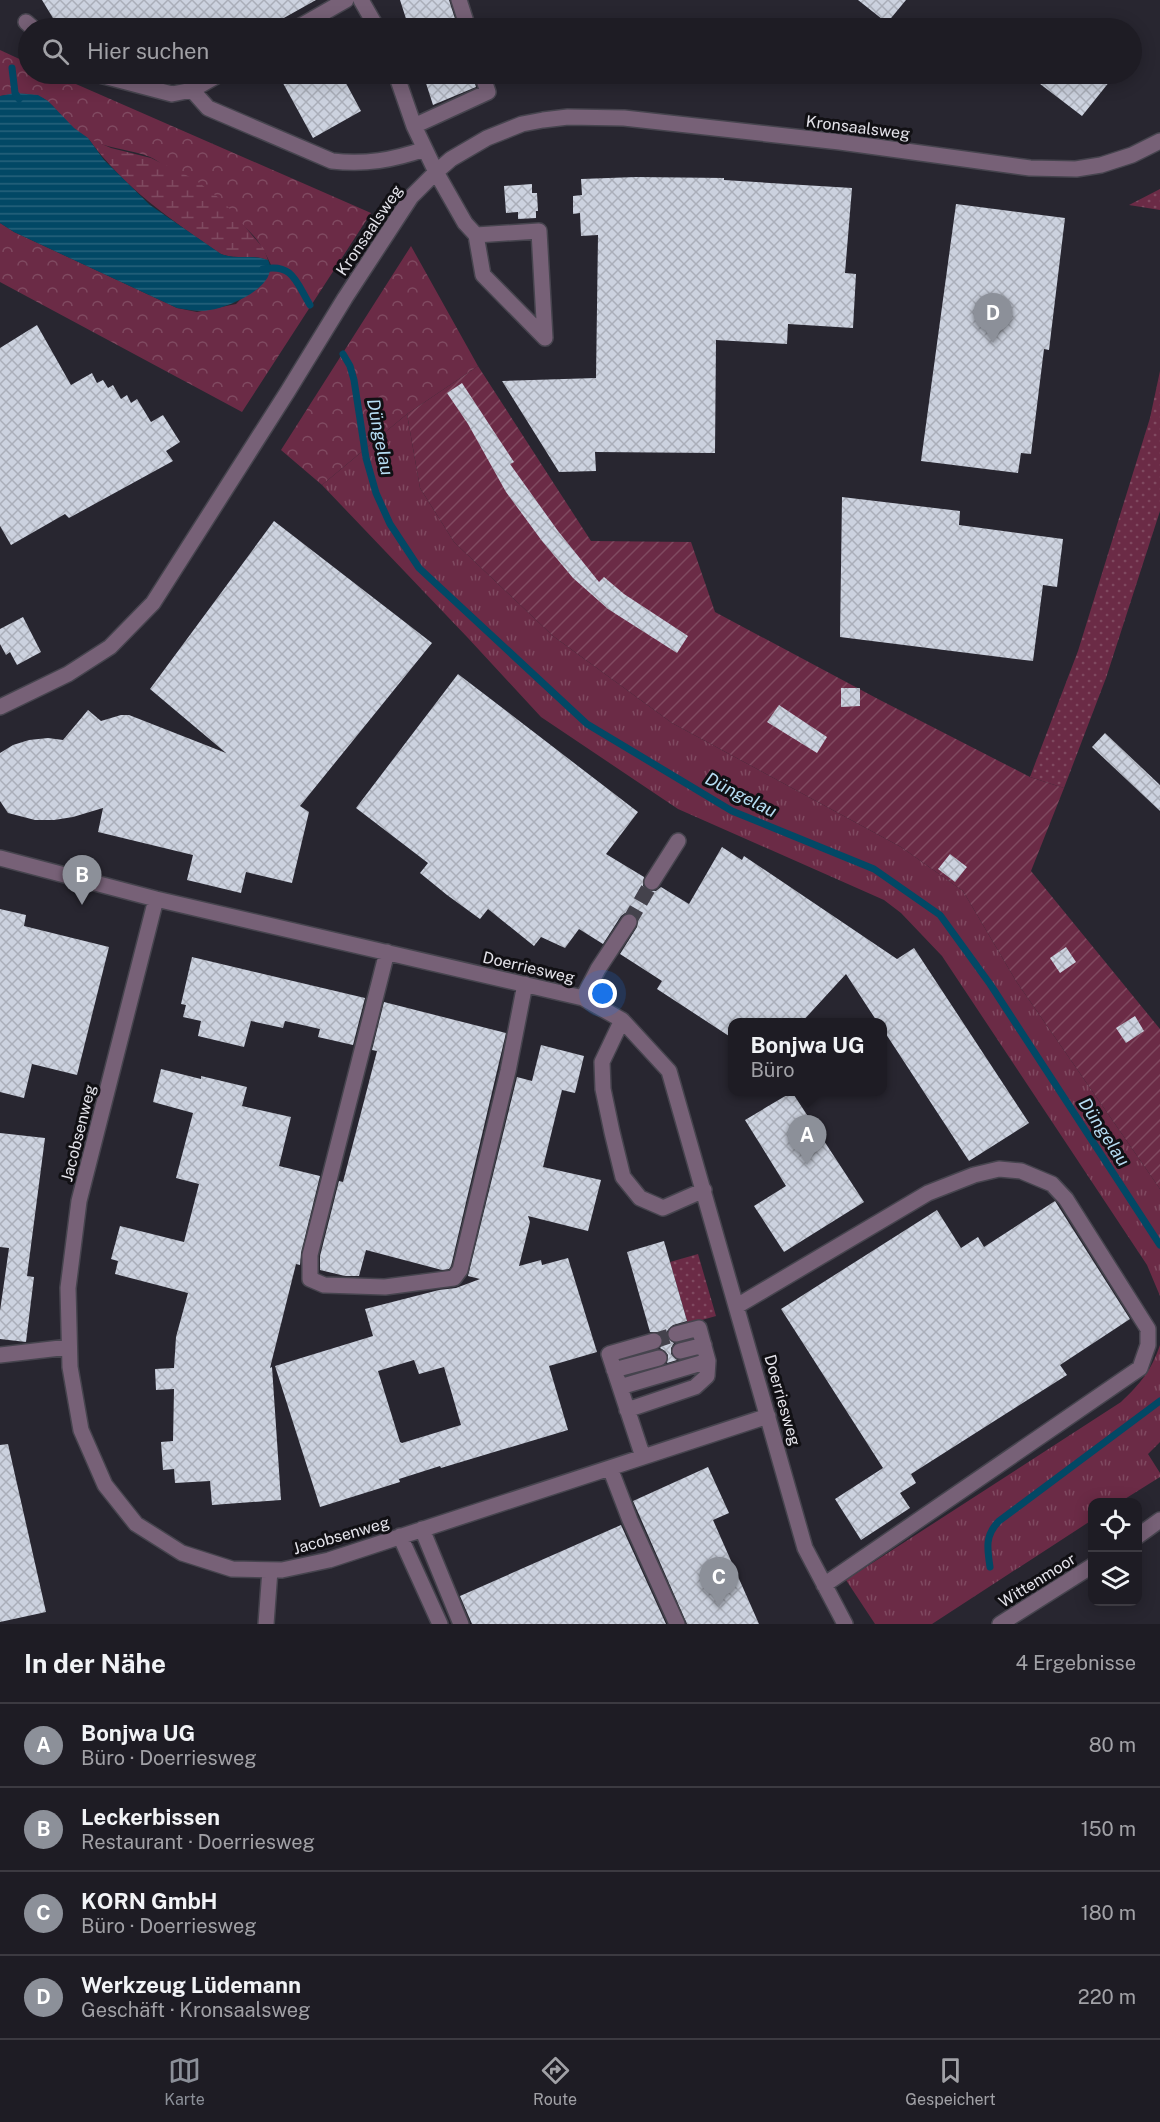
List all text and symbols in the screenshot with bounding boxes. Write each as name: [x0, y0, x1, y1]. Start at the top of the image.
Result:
search box: [18, 18, 1142, 84]
icon: search: [39, 35, 72, 68]
text: Hier suchen: [87, 38, 209, 64]
street label: Kronsaalsweg: [805, 112, 911, 143]
street label: Kronsaalsweg: [332, 181, 407, 279]
pin: D: [974, 294, 1012, 343]
water label: Düngelau: [363, 397, 398, 477]
water label: Düngelau: [702, 768, 781, 821]
pin: B: [62, 856, 101, 905]
street label: Doerriesweg: [481, 948, 577, 987]
your location: [588, 979, 617, 1008]
popup: [728, 1018, 887, 1096]
text: Bonjwa UG: [750, 1032, 865, 1058]
text: Büro: [750, 1058, 795, 1082]
street label: Jacobsenweg: [57, 1082, 100, 1184]
water label: Düngelau: [1075, 1094, 1134, 1170]
pin: A: [788, 1116, 826, 1165]
street label: Doerriesweg: [760, 1352, 805, 1448]
map controls: [1088, 1498, 1142, 1606]
button: locate: [1088, 1498, 1142, 1552]
street label: Jacobsenweg: [291, 1513, 392, 1558]
street label: Wittenmoor: [995, 1549, 1079, 1612]
button: layers: [1088, 1552, 1142, 1606]
pin: C: [700, 1558, 738, 1607]
text: In der Nähe: [24, 1648, 166, 1679]
text: 4 Ergebnisse: [1016, 1651, 1136, 1675]
text: Bonjwa UG: [81, 1720, 195, 1746]
text: A: [36, 1733, 51, 1757]
text: 80 m: [1089, 1733, 1136, 1757]
text: Büro · Doerriesweg: [81, 1746, 257, 1770]
text: Leckerbissen: [81, 1804, 220, 1830]
text: B: [37, 1817, 50, 1841]
text: 150 m: [1081, 1817, 1136, 1841]
text: Restaurant · Doerriesweg: [81, 1830, 315, 1854]
text: KORN GmbH: [81, 1888, 217, 1914]
text: C: [36, 1901, 51, 1925]
text: 180 m: [1081, 1901, 1136, 1925]
text: Büro · Doerriesweg: [81, 1914, 257, 1938]
text: Werkzeug Lüdemann: [81, 1972, 301, 1998]
text: D: [36, 1985, 51, 2009]
text: 220 m: [1078, 1985, 1136, 2009]
text: Geschäft · Kronsaalsweg: [81, 1998, 311, 2022]
tab: Karte: [164, 2054, 205, 2109]
tab: Route: [533, 2054, 577, 2109]
tab: Gespeichert: [905, 2054, 996, 2109]

